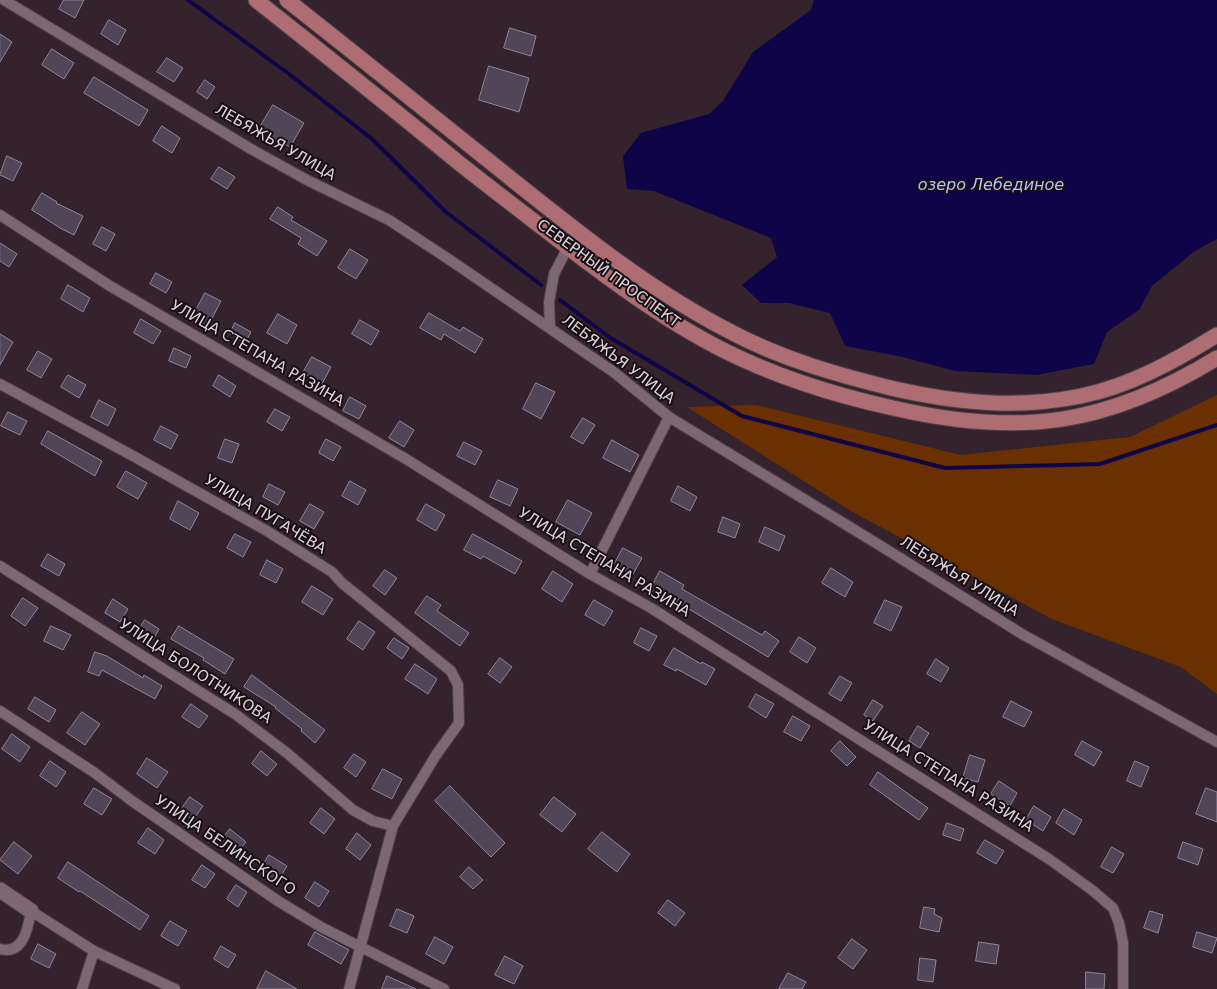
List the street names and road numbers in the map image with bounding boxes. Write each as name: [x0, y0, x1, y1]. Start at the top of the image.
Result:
street label: ЛЕБЯЖЬЯ УЛИЦА: [211, 101, 339, 185]
street label: СЕВЕРНЫЙ ПРОСПЕКТ: [533, 216, 683, 332]
street label: УЛИЦА СТЕПАНА РАЗИНА: [167, 297, 347, 411]
street label: ЛЕБЯЖЬЯ УЛИЦА: [558, 312, 678, 408]
street label: УЛИЦА ПУГАЧЁВА: [201, 472, 329, 558]
street label: УЛИЦА СТЕПАНА РАЗИНА: [515, 505, 693, 621]
street label: ЛЕБЯЖЬЯ УЛИЦА: [896, 533, 1022, 621]
street label: УЛИЦА БОЛОТНИКОВА: [115, 616, 275, 728]
street label: УЛИЦА СТЕПАНА РАЗИНА: [860, 717, 1036, 837]
street label: УЛИЦА БЕЛИНСКОГО: [151, 792, 299, 900]

